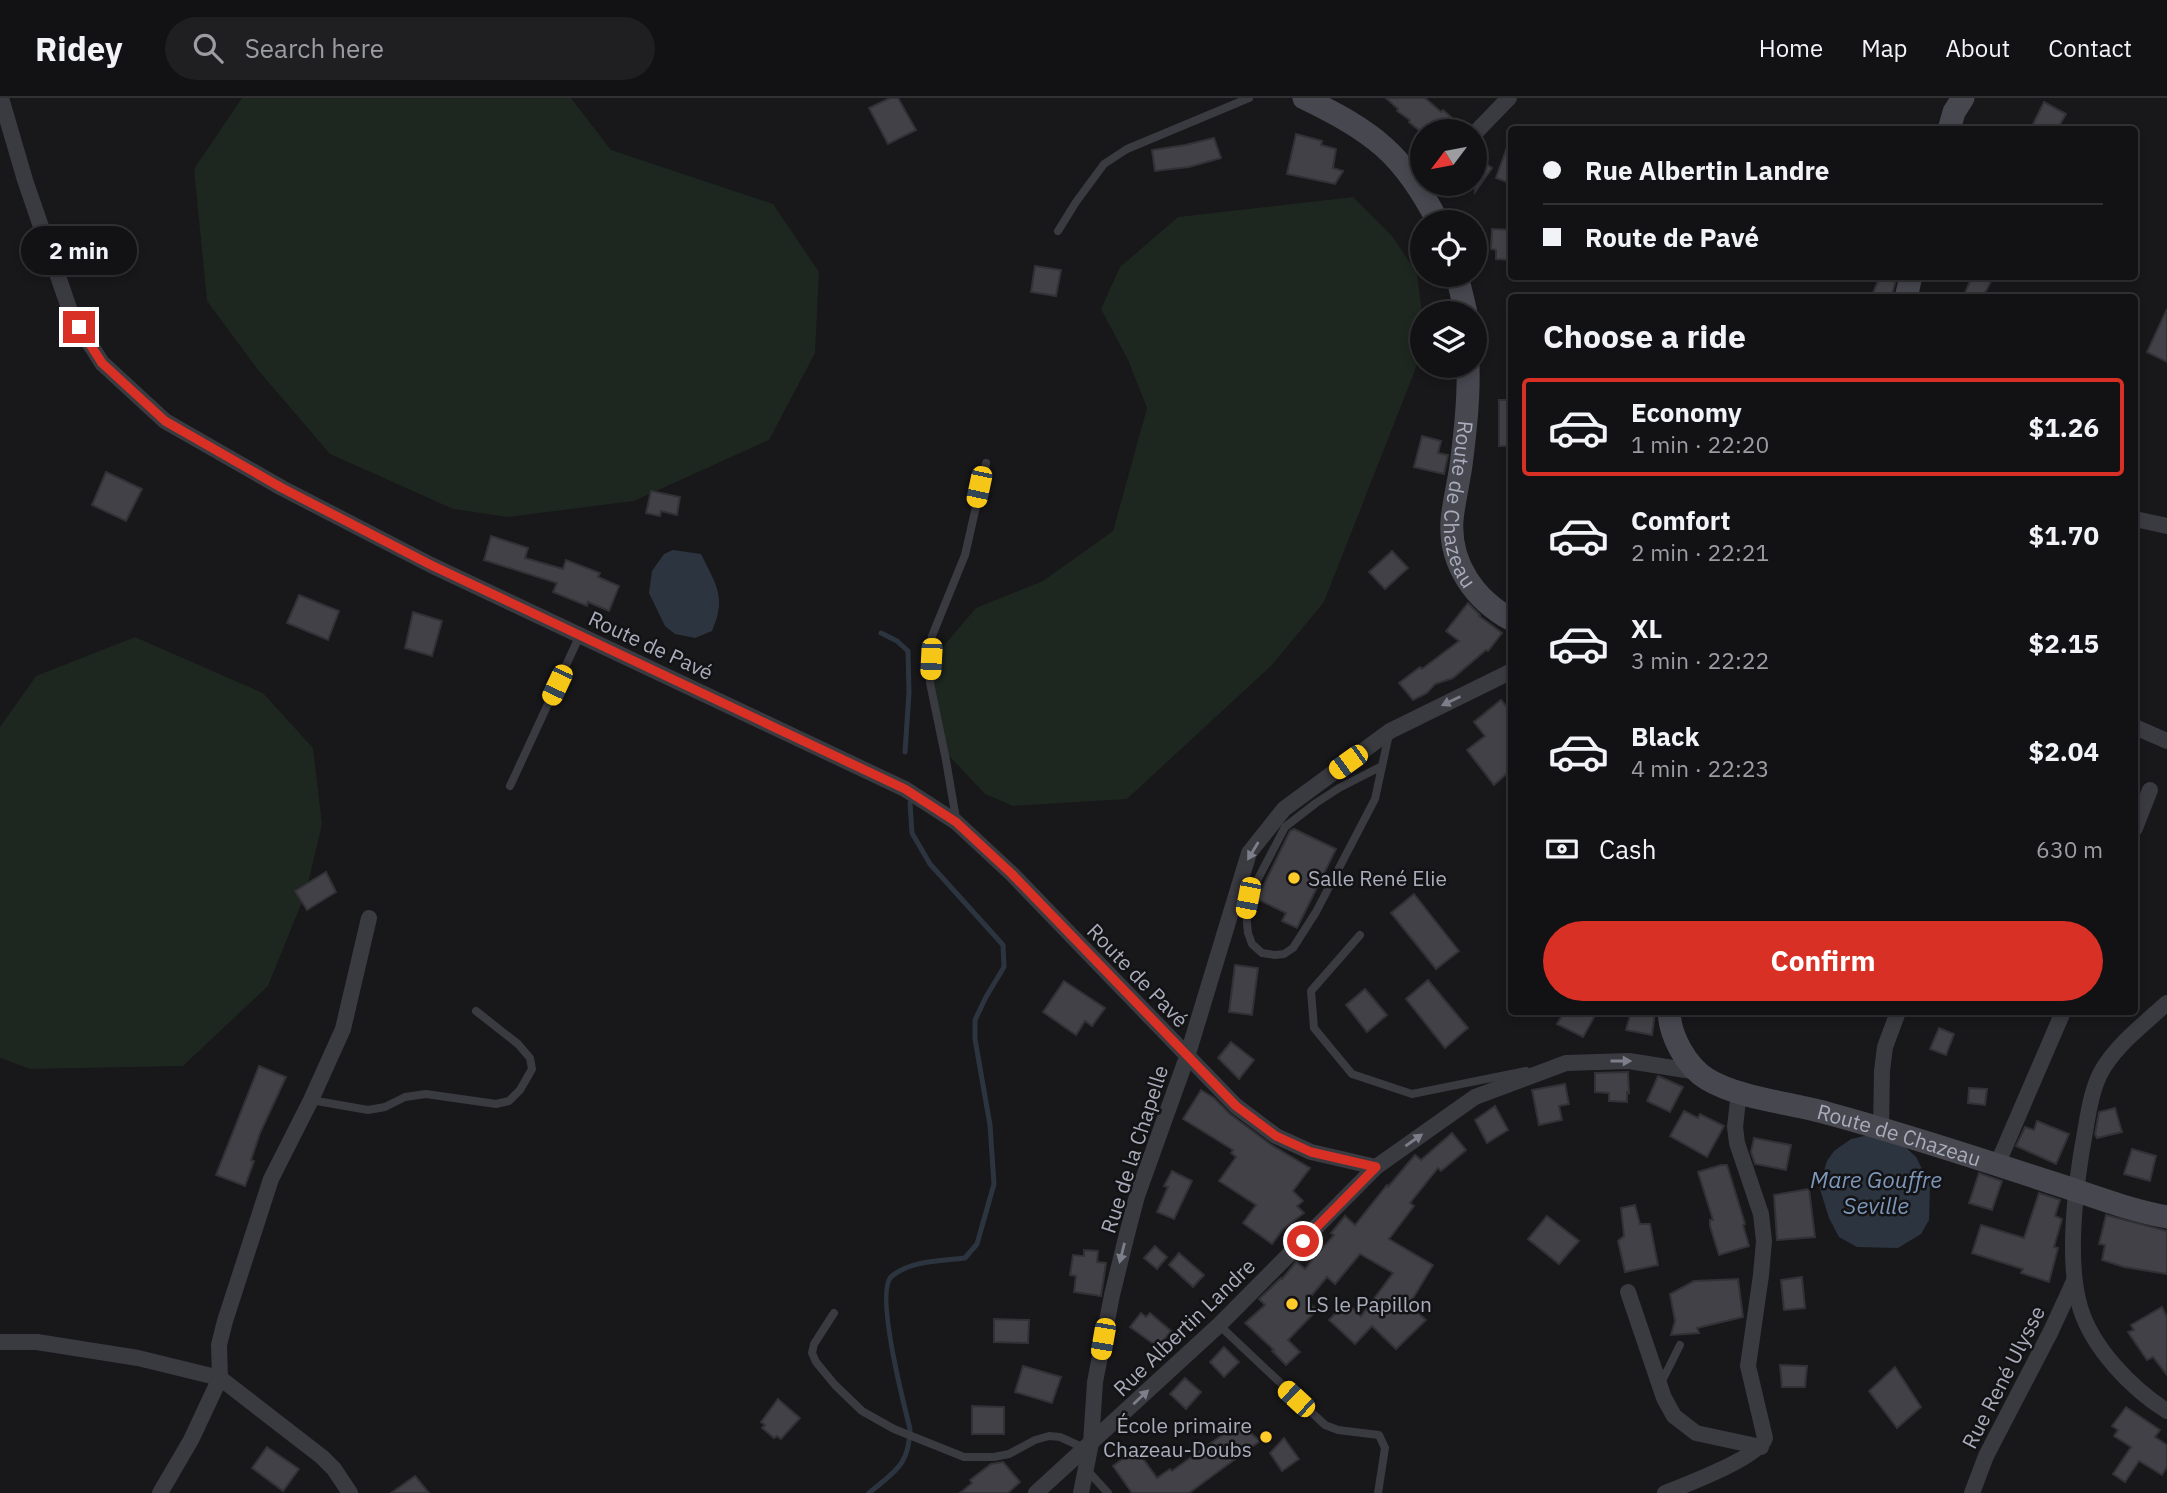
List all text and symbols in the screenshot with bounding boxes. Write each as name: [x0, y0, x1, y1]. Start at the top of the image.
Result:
search box: [165, 17, 655, 80]
text: Ridey: [35, 27, 123, 70]
icon: search: [189, 29, 227, 67]
text: Search here: [245, 31, 384, 65]
text: Home: [1759, 32, 1823, 64]
text: Map: [1861, 32, 1907, 64]
text: About: [1945, 32, 2010, 64]
text: Contact: [2048, 32, 2132, 64]
north arrow: [1410, 119, 1488, 196]
map controls: [1410, 119, 1487, 378]
text: Rue Albertin Landre: [1585, 153, 1829, 187]
button: locate: [1410, 210, 1487, 287]
text: Route de Pavé: [1585, 220, 1759, 254]
callout: 2 min: [21, 226, 137, 274]
text: 2 min: [49, 235, 109, 265]
button: layers: [1410, 301, 1487, 378]
route end: [63, 311, 95, 343]
text: Choose a ride: [1543, 315, 1746, 357]
text: Economy: [1631, 395, 1742, 429]
icon: car: [1547, 396, 1610, 459]
text: $1.26: [2029, 410, 2099, 444]
street label: Route de Chazeau: [1438, 420, 1483, 593]
text: 1 min · 22:20: [1631, 429, 1769, 459]
car: [965, 464, 994, 510]
text: Comfort: [1631, 503, 1730, 537]
icon: car: [1547, 504, 1610, 567]
text: $1.70: [2029, 518, 2099, 552]
text: 2 min · 22:21: [1631, 537, 1769, 567]
street label: Route de Pavé: [584, 604, 718, 686]
text: XL: [1631, 611, 1662, 645]
icon: car: [1547, 612, 1610, 675]
text: $2.15: [2029, 626, 2099, 660]
car: [920, 637, 943, 681]
text: 3 min · 22:22: [1631, 645, 1769, 675]
car: [539, 662, 576, 708]
one-way arrow: [1441, 696, 1461, 707]
text: Black: [1631, 719, 1699, 753]
icon: car: [1547, 720, 1610, 783]
text: $2.04: [2029, 734, 2099, 768]
car: [1325, 741, 1372, 783]
text: 4 min · 22:23: [1631, 753, 1769, 783]
icon: cash: [1543, 830, 1581, 868]
text: Cash: [1599, 832, 1656, 866]
text: 630 m: [2036, 834, 2103, 864]
one-way arrow: [1247, 842, 1259, 861]
place label: Salle René Elie: [1308, 864, 1447, 892]
marker: Salle René Elie: [1286, 870, 1302, 886]
car: [1234, 875, 1263, 921]
street label: Route de Pavé: [1081, 917, 1195, 1033]
button: Confirm: [1543, 921, 2103, 1001]
one-way arrow: [1610, 1055, 1632, 1067]
street label: Rue de la Chapelle: [1094, 1061, 1174, 1237]
street label: Route de Chazeau: [1814, 1097, 1985, 1173]
one-way arrow: [1405, 1134, 1423, 1148]
water label: Mare Gouffre Seville: [1810, 1164, 1942, 1220]
route start: [1287, 1225, 1319, 1257]
one-way arrow: [1116, 1243, 1127, 1265]
street label: Rue Albertin Landre: [1107, 1252, 1261, 1402]
place label: LS le Papillon: [1306, 1290, 1432, 1318]
marker: LS le Papillon: [1284, 1296, 1300, 1312]
street label: Rue René Ulysse: [1955, 1301, 2051, 1453]
car: [1090, 1316, 1117, 1362]
car: [1274, 1377, 1319, 1421]
one-way arrow: [1132, 1389, 1149, 1405]
place label: École primaire Chazeau-Doubs: [1103, 1411, 1252, 1463]
marker: École primaire Chazeau-Doubs: [1258, 1429, 1274, 1445]

